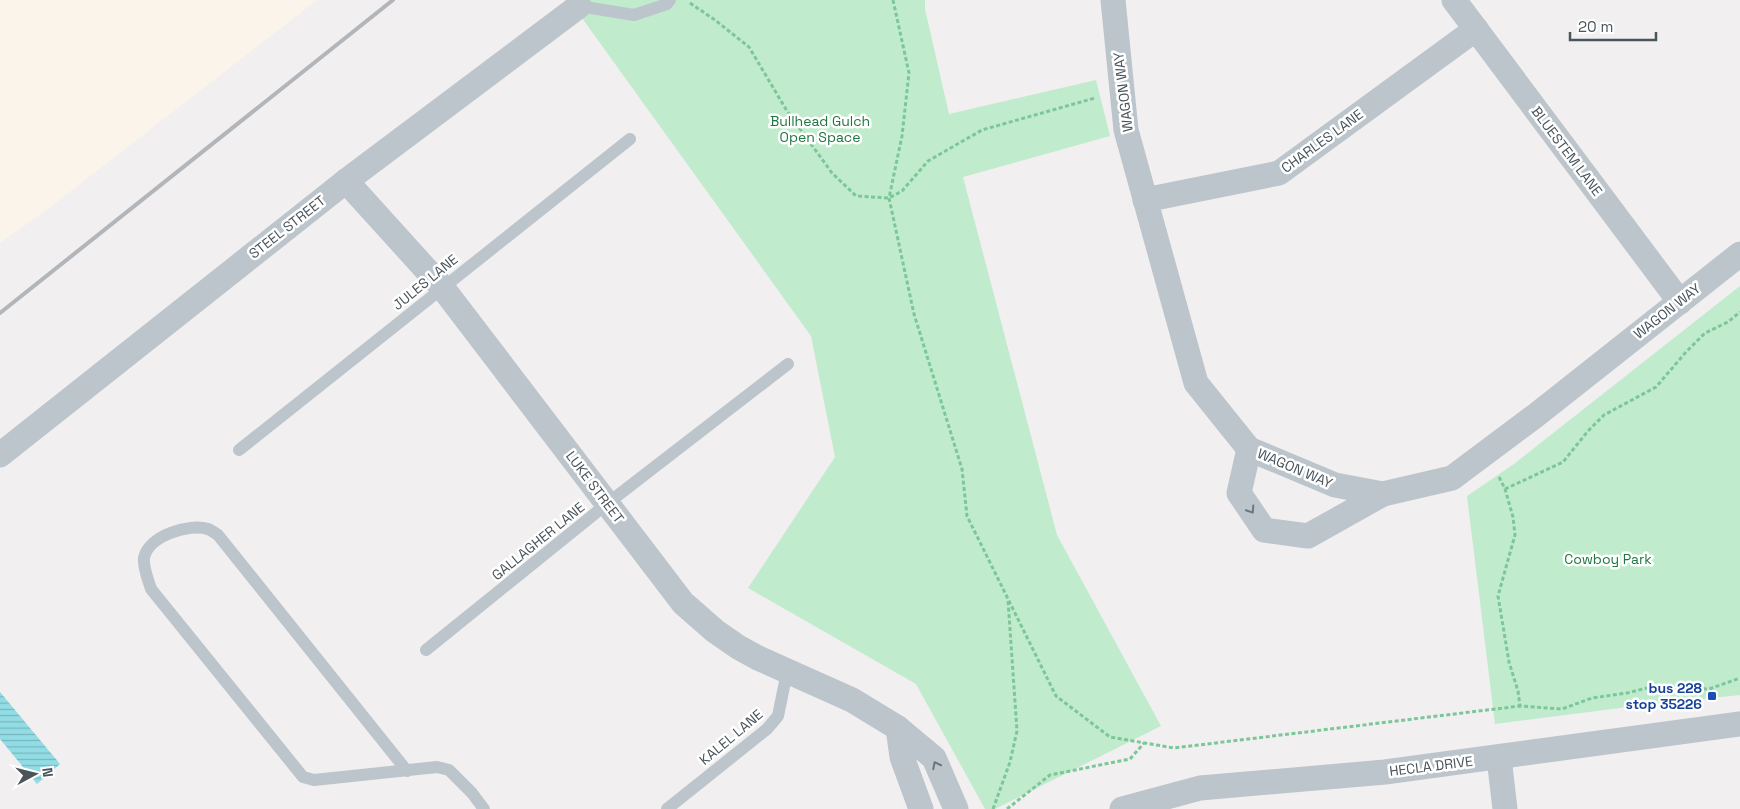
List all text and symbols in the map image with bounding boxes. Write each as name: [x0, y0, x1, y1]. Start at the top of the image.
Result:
scale bar: [1570, 10, 1656, 42]
text: 20 m: [1578, 17, 1613, 36]
street label: WAGON WAY: [1109, 51, 1137, 133]
street label: BLUESTEM LANE: [1527, 103, 1607, 199]
street label: CHARLES LANE: [1277, 105, 1367, 177]
park label: Bullhead Gulch Open Space: [770, 112, 870, 146]
street label: STEEL STREET: [245, 192, 329, 262]
street label: JULES LANE: [389, 250, 461, 314]
street label: WAGON WAY: [1630, 279, 1704, 343]
street label: WAGON WAY: [1255, 444, 1336, 492]
street label: LUKE STREET: [562, 447, 628, 527]
street label: GALLAGHER LANE: [488, 498, 588, 584]
one-way arrow: [1245, 505, 1254, 514]
park label: Cowboy Park: [1564, 550, 1652, 568]
place label: bus 228 stop 35226: [1626, 679, 1703, 713]
marker: bus 228 stop 35226: [1706, 690, 1718, 702]
street label: KALEL LANE: [696, 705, 767, 769]
north arrow: [10, 749, 60, 799]
street label: HECLA DRIVE: [1388, 752, 1474, 780]
one-way arrow: [932, 761, 942, 770]
text: N: [38, 767, 57, 778]

